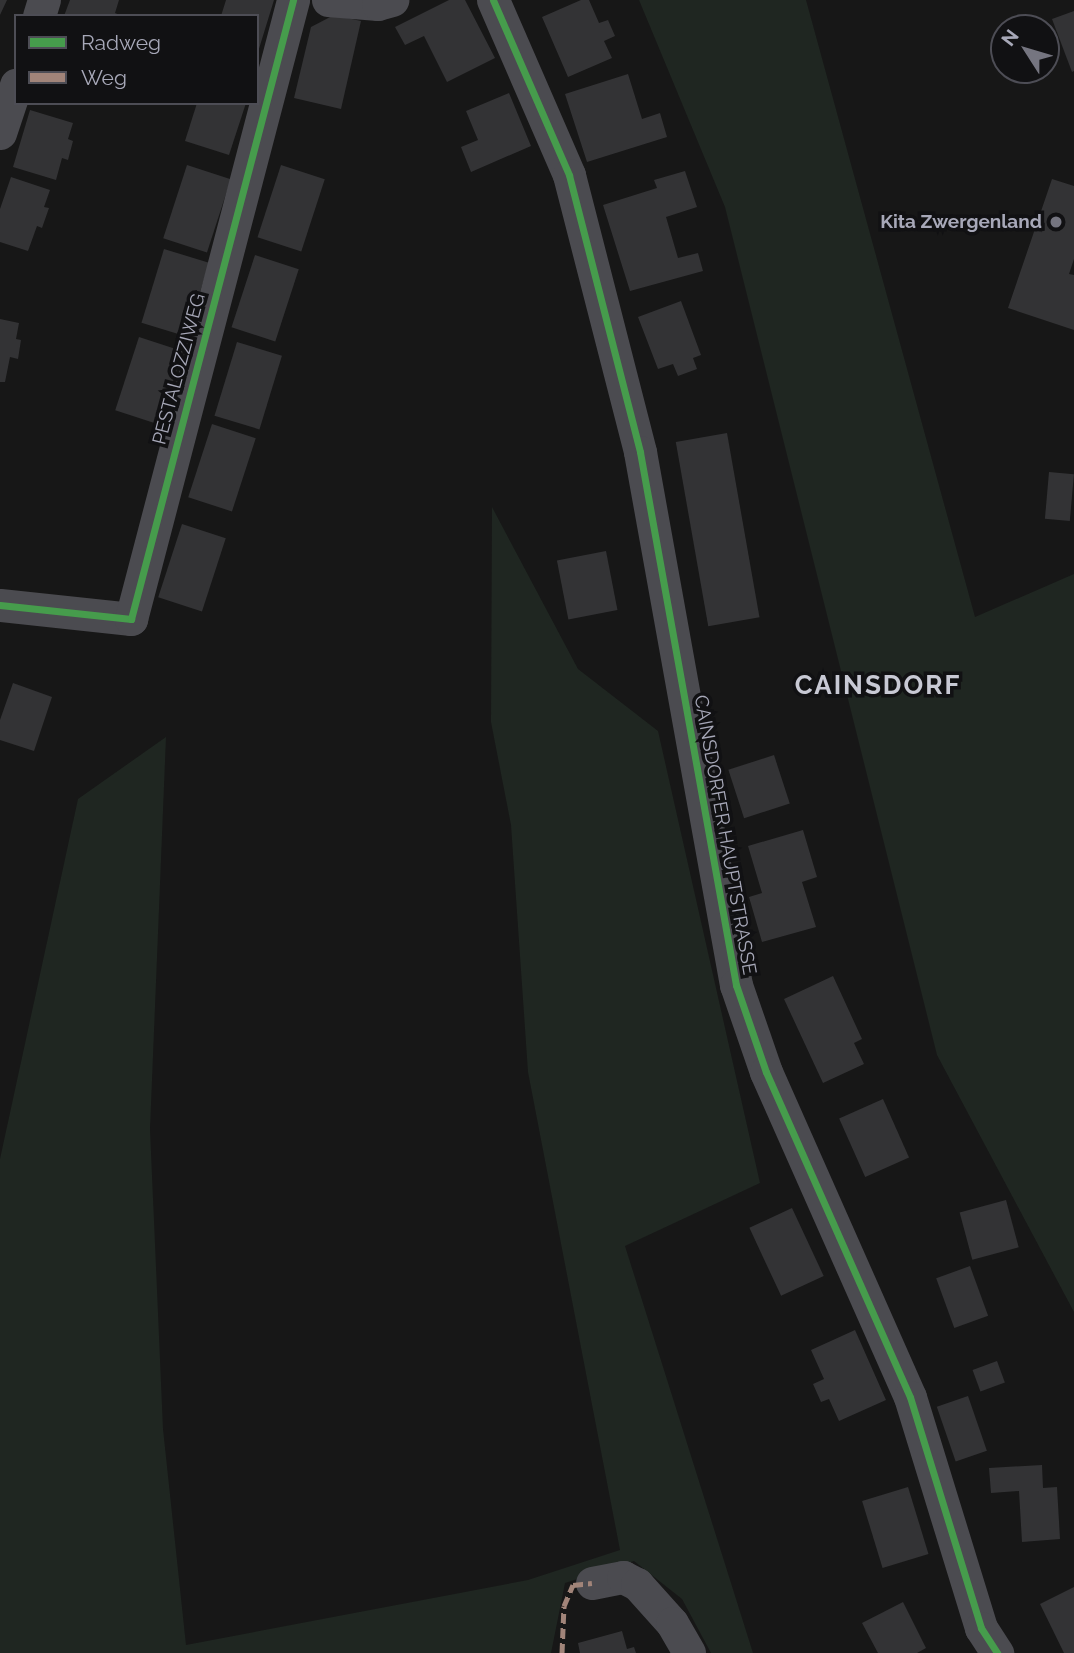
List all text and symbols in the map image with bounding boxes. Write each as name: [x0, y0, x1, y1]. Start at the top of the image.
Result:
legend: [14, 14, 259, 105]
north arrow: [990, 14, 1060, 84]
text: N: [997, 25, 1023, 50]
text: Radweg: [81, 30, 161, 55]
text: Weg: [81, 65, 127, 90]
place label: Kita Zwergenland: [880, 211, 1042, 233]
marker: Kita Zwergenland: [1048, 214, 1064, 230]
street label: PESTALOZZIWEG: [148, 291, 210, 447]
district label: CAINSDORF: [796, 670, 960, 702]
street label: CAINSDORFER HAUPTSTRASSE: [689, 693, 761, 977]

